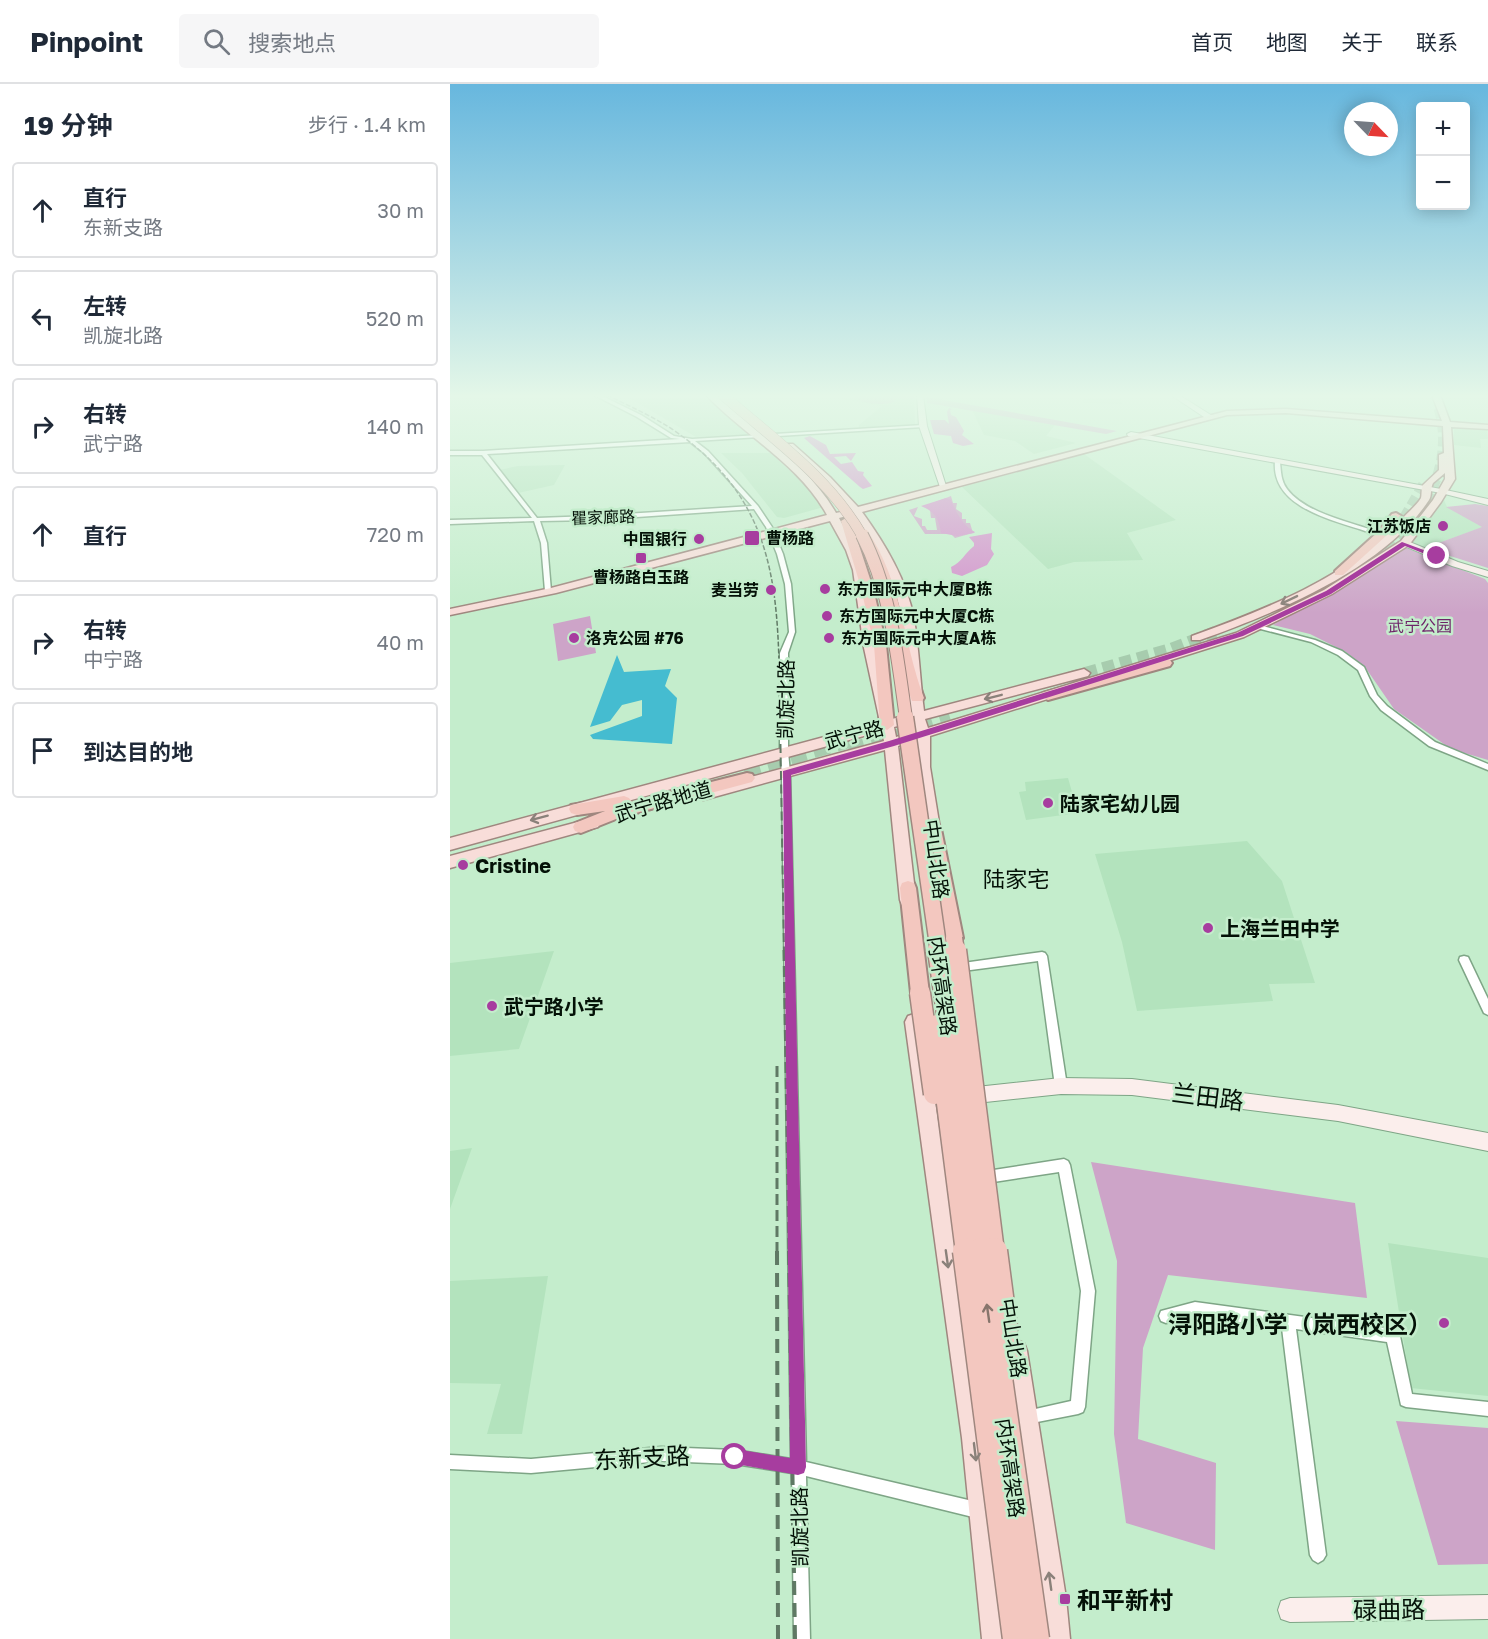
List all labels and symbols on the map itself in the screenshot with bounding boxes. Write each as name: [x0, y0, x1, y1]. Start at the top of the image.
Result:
north arrow: [1344, 102, 1398, 156]
street label: 瞿家廊路: [571, 506, 635, 528]
place label: 江苏饭店: [1367, 516, 1431, 536]
marker: 江苏饭店: [1436, 519, 1450, 533]
place label: 曹杨路: [766, 528, 814, 548]
place label: 中国银行: [623, 529, 687, 549]
marker: 曹杨路: [743, 529, 761, 547]
marker: 中国银行: [692, 532, 706, 546]
route end: [1423, 542, 1449, 568]
marker: 曹杨路白玉路: [634, 551, 648, 565]
place label: 曹杨路白玉路: [593, 567, 689, 587]
place label: 东方国际元中大厦B栋: [837, 579, 992, 599]
place label: 麦当劳: [711, 580, 759, 600]
marker: 东方国际元中大厦B栋: [818, 582, 832, 596]
marker: 麦当劳: [764, 583, 778, 597]
one-way arrow: [1280, 594, 1298, 606]
place label: 东方国际元中大厦C栋: [839, 606, 994, 626]
marker: 东方国际元中大厦C栋: [820, 609, 834, 623]
park label: 武宁公园: [1388, 616, 1452, 636]
place label: 洛克公园 #76: [586, 628, 684, 648]
place label: 东方国际元中大厦A栋: [841, 628, 996, 648]
marker: 洛克公园 #76: [567, 631, 581, 645]
marker: 东方国际元中大厦A栋: [822, 631, 836, 645]
street label: 凯旋北路: [772, 659, 798, 739]
one-way arrow: [984, 692, 1003, 703]
street label: 武宁路: [822, 715, 886, 753]
street label: 武宁路地道: [612, 776, 714, 826]
place label: 陆家宅幼儿园: [1060, 791, 1180, 815]
marker: 陆家宅幼儿园: [1041, 796, 1055, 810]
one-way arrow: [530, 813, 549, 825]
street label: 中山北路: [920, 818, 954, 900]
place label: Cristine: [475, 853, 551, 877]
marker: Cristine: [456, 858, 470, 872]
district label: 陆家宅: [983, 865, 1049, 892]
place label: 上海兰田中学: [1220, 916, 1340, 940]
marker: 上海兰田中学: [1201, 921, 1215, 935]
street label: 内环高架路: [924, 935, 962, 1037]
place label: 武宁路小学: [504, 994, 604, 1018]
marker: 武宁路小学: [485, 999, 499, 1013]
street label: 兰田路: [1171, 1077, 1245, 1115]
one-way arrow: [942, 1248, 953, 1268]
street label: 中山北路: [996, 1297, 1032, 1379]
one-way arrow: [982, 1303, 993, 1323]
place label: 浔阳路小学（岚西校区）: [1168, 1309, 1432, 1338]
marker: 浔阳路小学（岚西校区）: [1437, 1316, 1451, 1330]
street label: 内环高架路: [992, 1417, 1030, 1519]
street label: 东新支路: [593, 1440, 691, 1474]
one-way arrow: [970, 1441, 981, 1461]
route start: [721, 1443, 747, 1469]
street label: 凯旋北路: [786, 1487, 812, 1567]
one-way arrow: [1045, 1571, 1056, 1591]
place label: 和平新村: [1077, 1585, 1173, 1614]
marker: 和平新村: [1058, 1592, 1072, 1606]
street label: 碌曲路: [1353, 1594, 1425, 1624]

